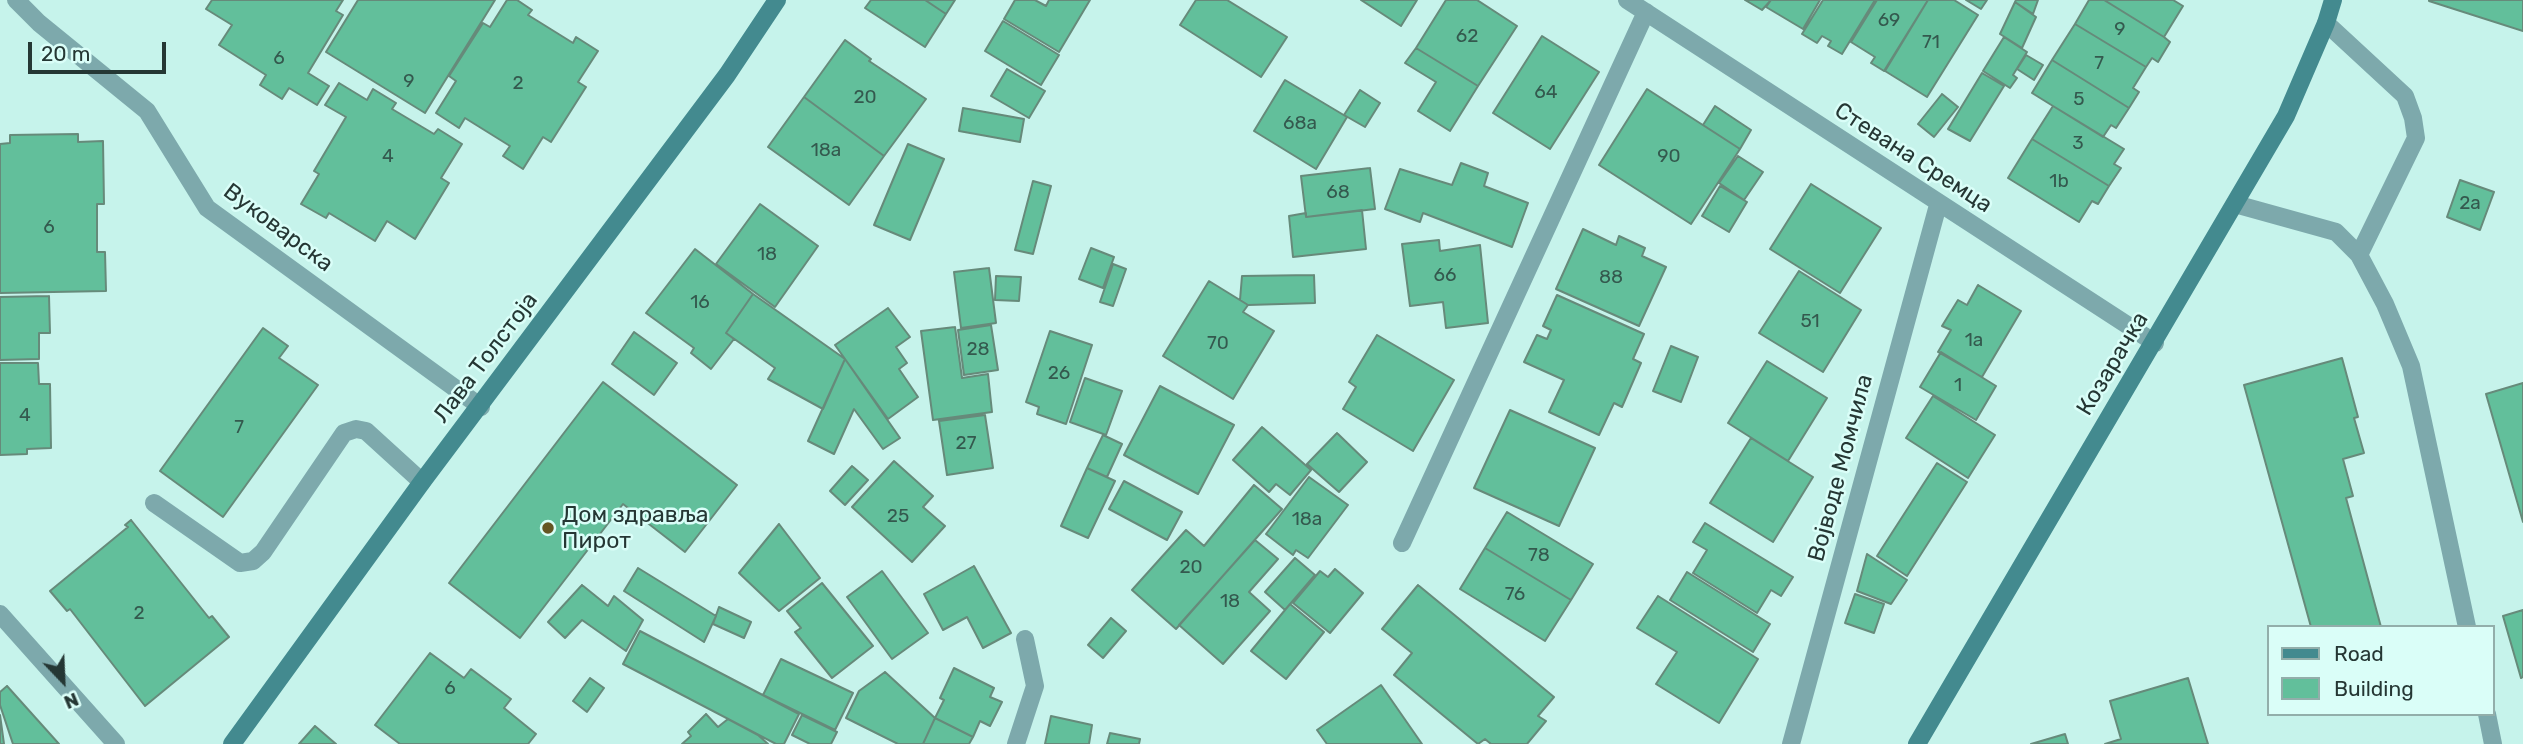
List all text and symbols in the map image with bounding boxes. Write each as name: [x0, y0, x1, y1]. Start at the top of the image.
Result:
house number: 69: [1878, 10, 1900, 32]
house number: 9: [2114, 19, 2126, 41]
house number: 62: [1456, 26, 1478, 48]
scale bar: [32, 28, 170, 72]
house number: 71: [1922, 32, 1940, 54]
text: 20 m: [41, 41, 90, 66]
house number: 6: [273, 48, 285, 70]
house number: 7: [2094, 53, 2104, 75]
house number: 9: [403, 71, 415, 93]
house number: 2: [512, 73, 524, 95]
house number: 64: [1534, 82, 1558, 104]
house number: 20: [853, 87, 877, 109]
house number: 5: [2073, 89, 2085, 111]
street label: Стевана Сремца: [1829, 97, 1997, 219]
house number: 68a: [1283, 113, 1317, 135]
house number: 3: [2072, 133, 2084, 155]
house number: 18a: [811, 140, 841, 162]
house number: 4: [382, 146, 394, 168]
house number: 90: [1657, 146, 1681, 168]
house number: 1b: [2049, 171, 2069, 193]
street label: Вуковарска: [218, 178, 338, 278]
house number: 68: [1326, 182, 1350, 204]
house number: 2a: [2459, 193, 2481, 215]
house number: 6: [43, 217, 55, 239]
house number: 18: [757, 244, 777, 266]
house number: 66: [1434, 265, 1456, 287]
house number: 88: [1599, 267, 1623, 289]
street label: Лава Толстоја: [428, 287, 544, 429]
house number: 16: [690, 292, 710, 314]
street label: Козарачка: [2071, 307, 2155, 421]
house number: 51: [1800, 311, 1820, 333]
house number: 1a: [1965, 330, 1983, 352]
house number: 70: [1207, 333, 1229, 355]
house number: 28: [966, 339, 990, 361]
house number: 26: [1048, 363, 1070, 385]
street label: Војводе Момчила: [1803, 371, 1879, 565]
house number: 1: [1954, 375, 1962, 397]
house number: 4: [19, 405, 31, 427]
house number: 7: [234, 417, 244, 439]
house number: 27: [956, 433, 976, 455]
place label: Дом здравља Пирот: [562, 501, 708, 555]
house number: 25: [887, 506, 909, 528]
house number: 18a: [1292, 509, 1322, 531]
marker: Дом здравља Пирот: [540, 520, 556, 536]
house number: 78: [1528, 545, 1550, 567]
house number: 20: [1179, 557, 1203, 579]
house number: 76: [1505, 584, 1525, 606]
house number: 18: [1220, 591, 1240, 613]
house number: 2: [133, 603, 145, 625]
legend: [2268, 625, 2495, 716]
text: Road: [2334, 641, 2384, 666]
north arrow: [28, 646, 98, 716]
text: Building: [2334, 676, 2414, 701]
house number: 6: [444, 678, 456, 700]
text: N: [61, 688, 82, 714]

